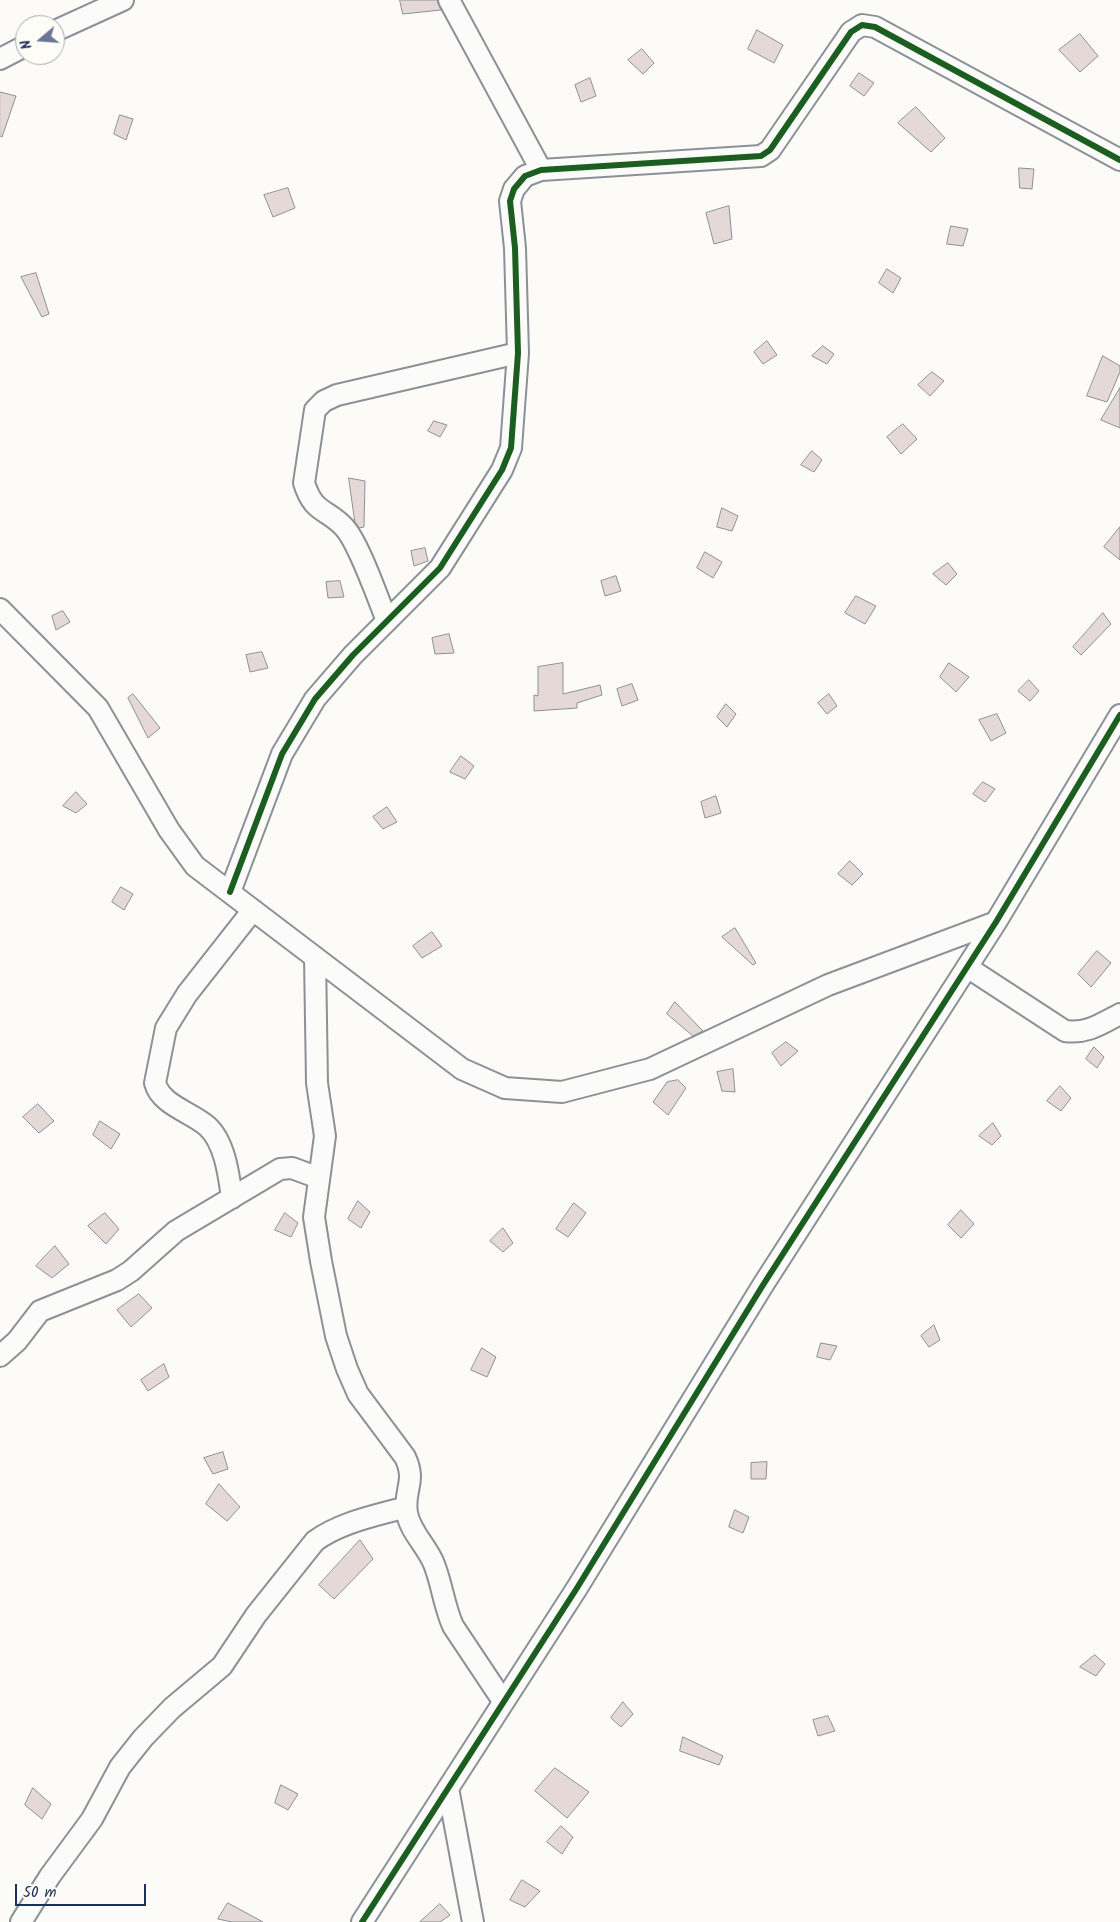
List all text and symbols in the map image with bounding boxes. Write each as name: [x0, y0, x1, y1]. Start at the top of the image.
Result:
north arrow: [15, 15, 65, 65]
text: N: [15, 37, 39, 52]
scale bar: [18, 1874, 149, 1906]
text: 50 m: [23, 1881, 57, 1905]

